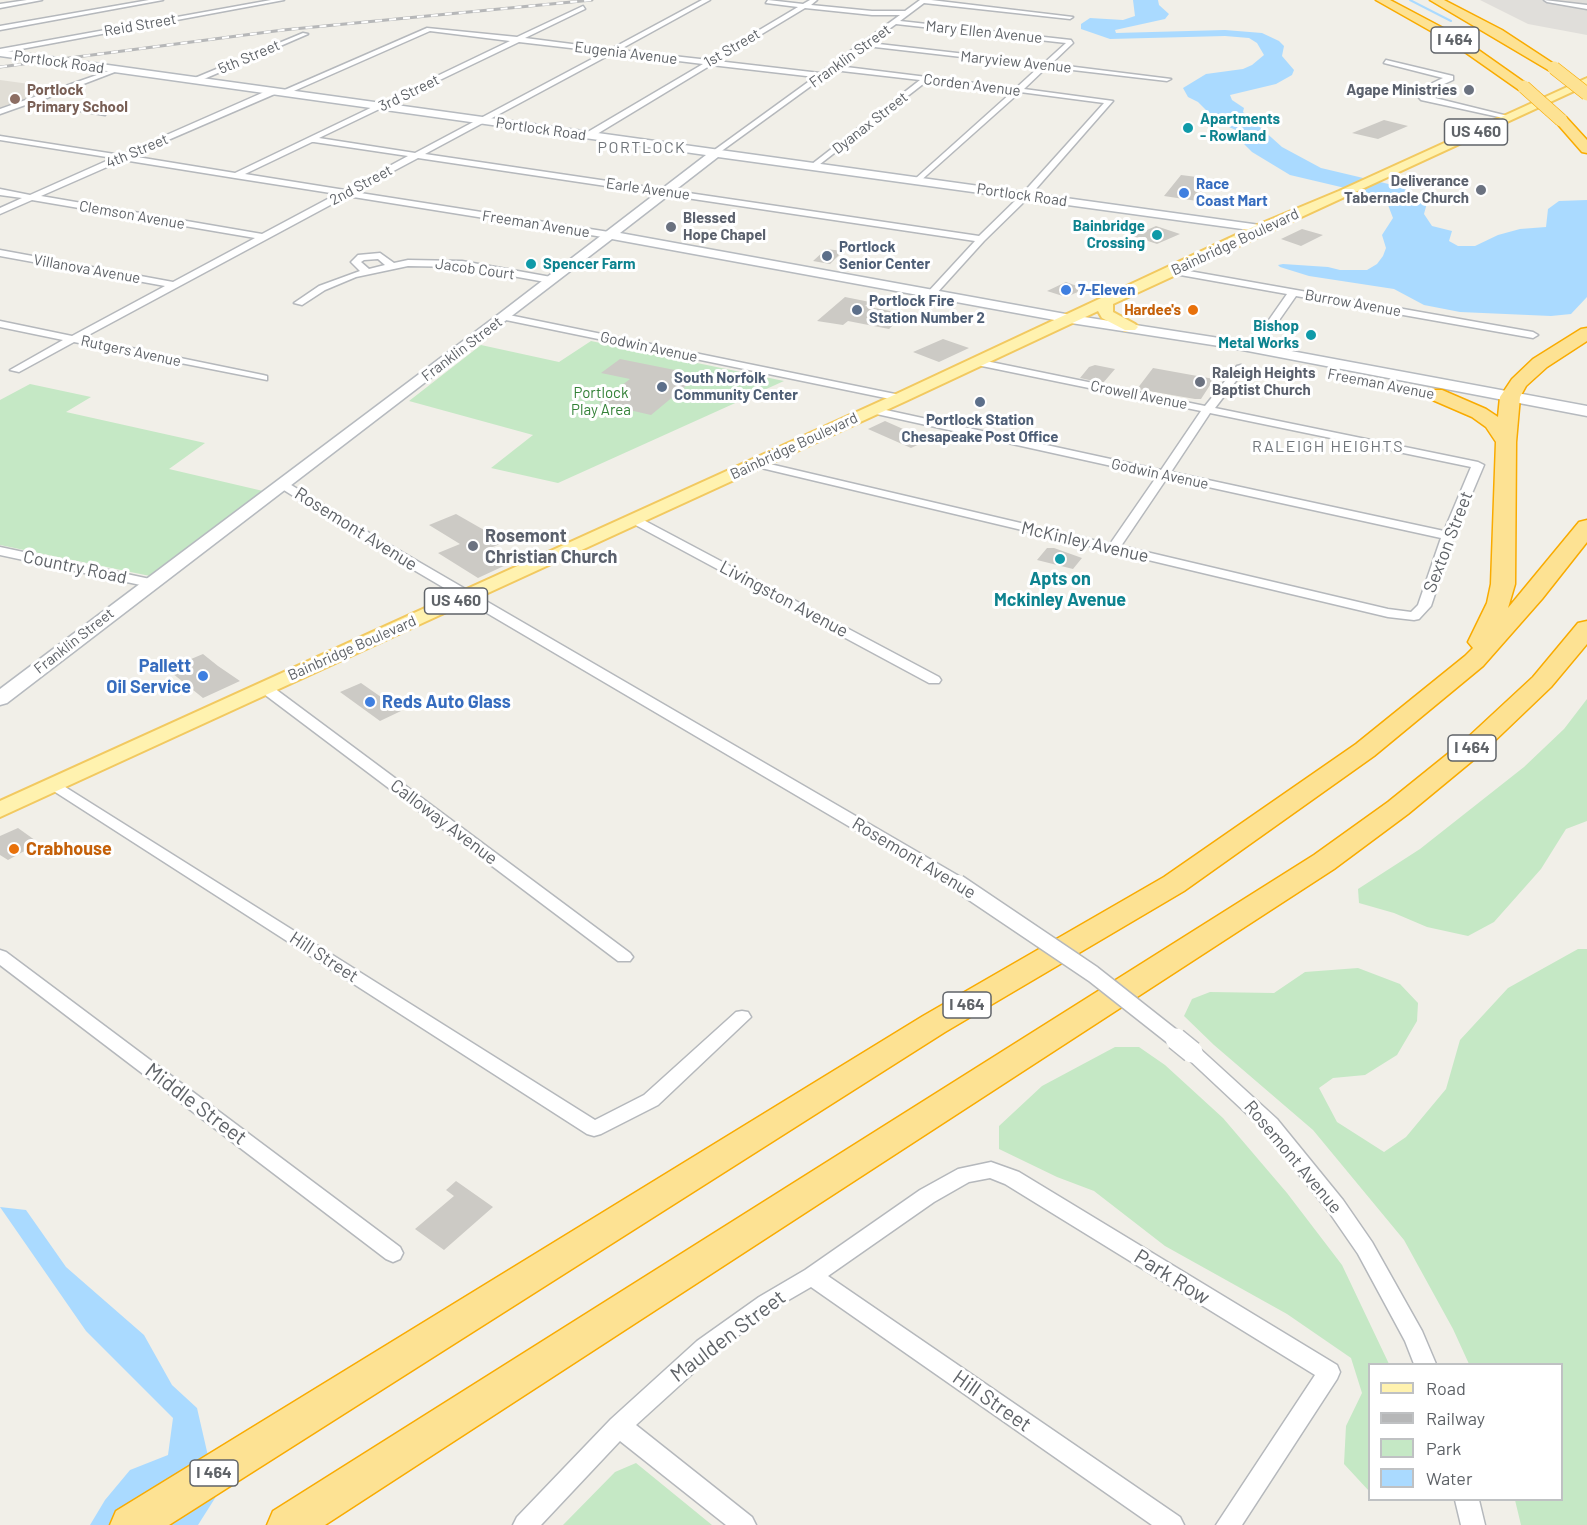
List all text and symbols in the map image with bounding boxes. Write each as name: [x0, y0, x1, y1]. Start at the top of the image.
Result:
street label: Reid Street: [102, 10, 178, 40]
street label: Mary Ellen Avenue: [925, 17, 1043, 47]
street label: Franklin Street: [806, 20, 894, 92]
street label: 1st Street: [701, 25, 763, 71]
road number: I 464: [1431, 27, 1479, 53]
street label: 5th Street: [215, 36, 283, 78]
street label: Eugenia Avenue: [574, 38, 678, 68]
street label: Portlock Road: [13, 47, 105, 77]
street label: Maryview Avenue: [960, 47, 1072, 77]
street label: Corden Avenue: [922, 70, 1022, 100]
street label: 3rd Street: [376, 71, 442, 115]
place label: Portlock Primary School: [27, 81, 128, 116]
place label: Agape Ministries: [1346, 81, 1457, 99]
marker: Agape Ministries: [1462, 83, 1476, 97]
street label: Dyanax Street: [829, 88, 911, 158]
marker: Portlock Primary School: [8, 92, 22, 106]
place label: Apartments - Rowland: [1200, 110, 1280, 145]
street label: Portlock Road: [495, 114, 587, 144]
road number: US 460: [1444, 119, 1508, 145]
marker: Apartments - Rowland: [1181, 121, 1195, 135]
street label: 4th Street: [103, 130, 171, 172]
district label: PORTLOCK: [598, 138, 686, 158]
street label: 2nd Street: [327, 161, 395, 209]
place label: Deliverance Tabernacle Church: [1344, 172, 1469, 207]
street label: Earle Avenue: [605, 174, 691, 204]
place label: Race Coast Mart: [1196, 175, 1268, 210]
street label: Portlock Road: [976, 180, 1068, 210]
marker: Deliverance Tabernacle Church: [1474, 183, 1488, 197]
marker: Race Coast Mart: [1177, 186, 1191, 200]
street label: Clemson Avenue: [78, 197, 186, 233]
street label: Bainbridge Boulevard: [1168, 205, 1302, 279]
street label: Freeman Avenue: [481, 207, 591, 241]
place label: Blessed Hope Chapel: [683, 209, 766, 244]
place label: Bainbridge Crossing: [1073, 217, 1145, 252]
marker: Blessed Hope Chapel: [664, 220, 678, 234]
marker: Bainbridge Crossing: [1150, 228, 1164, 242]
place label: Portlock Senior Center: [839, 238, 930, 273]
marker: Portlock Senior Center: [820, 249, 834, 263]
street label: Villanova Avenue: [32, 251, 142, 287]
street label: Jacob Court: [434, 255, 516, 283]
place label: Spencer Farm: [543, 255, 636, 273]
marker: Spencer Farm: [524, 257, 538, 271]
place label: 7-Eleven: [1078, 281, 1135, 299]
marker: 7-Eleven: [1059, 283, 1073, 297]
street label: Burrow Avenue: [1303, 286, 1403, 320]
place label: Portlock Fire Station Number 2: [869, 292, 985, 327]
place label: Hardee's: [1124, 301, 1181, 319]
marker: Portlock Fire Station Number 2: [850, 303, 864, 317]
marker: Hardee's: [1186, 303, 1200, 317]
street label: Franklin Street: [418, 313, 506, 385]
place label: Bishop Metal Works: [1218, 317, 1299, 352]
street label: Godwin Avenue: [599, 328, 699, 366]
marker: Bishop Metal Works: [1304, 328, 1318, 342]
street label: Rutgers Avenue: [79, 332, 183, 370]
place label: Raleigh Heights Baptist Church: [1212, 364, 1316, 399]
street label: Freeman Avenue: [1326, 365, 1436, 403]
place label: South Norfolk Community Center: [674, 369, 798, 404]
marker: Raleigh Heights Baptist Church: [1193, 375, 1207, 389]
street label: Crowell Avenue: [1089, 377, 1189, 413]
marker: South Norfolk Community Center: [655, 380, 669, 394]
park label: Portlock Play Area: [571, 384, 631, 419]
marker: Portlock Station Chesapeake Post Office: [973, 395, 987, 409]
street label: Bainbridge Boulevard: [727, 409, 861, 483]
place label: Portlock Station Chesapeake Post Office: [902, 411, 1058, 446]
district label: RALEIGH HEIGHTS: [1252, 437, 1404, 457]
street label: Godwin Avenue: [1110, 455, 1210, 493]
street label: Rosemont Avenue: [291, 483, 421, 575]
street label: Sexton Street: [1419, 488, 1477, 596]
street label: McKinley Avenue: [1019, 517, 1151, 567]
place label: Rosemont Christian Church: [485, 525, 617, 568]
marker: Rosemont Christian Church: [466, 539, 480, 553]
street label: Country Road: [21, 545, 129, 589]
marker: Apts on Mckinley Avenue: [1053, 552, 1067, 566]
street label: Livingston Avenue: [716, 556, 852, 642]
place label: Apts on Mckinley Avenue: [994, 568, 1126, 610]
road number: US 460: [424, 588, 488, 614]
street label: Franklin Street: [31, 604, 117, 678]
street label: Bainbridge Boulevard: [285, 612, 419, 684]
place label: Pallett Oil Service: [106, 655, 191, 698]
marker: Pallett Oil Service: [196, 669, 210, 683]
place label: Reds Auto Glass: [382, 691, 511, 713]
marker: Reds Auto Glass: [363, 695, 377, 709]
road number: I 464: [1448, 735, 1496, 761]
street label: Calloway Avenue: [386, 775, 502, 869]
street label: Rosemont Avenue: [848, 813, 980, 903]
place label: Crabhouse: [26, 838, 112, 860]
marker: Crabhouse: [7, 842, 21, 856]
street label: Hill Street: [286, 927, 362, 987]
road number: I 464: [943, 992, 991, 1018]
street label: Middle Street: [140, 1058, 252, 1150]
street label: Rosemont Avenue: [1240, 1096, 1346, 1218]
street label: Park Row: [1130, 1244, 1214, 1310]
street label: Maulden Street: [666, 1285, 790, 1387]
legend: [1368, 1363, 1563, 1501]
street label: Hill Street: [948, 1365, 1036, 1437]
text: Road: [1426, 1377, 1466, 1399]
text: Railway: [1426, 1407, 1485, 1429]
text: Park: [1426, 1437, 1461, 1459]
road number: I 464: [190, 1460, 238, 1486]
text: Water: [1426, 1467, 1473, 1489]

